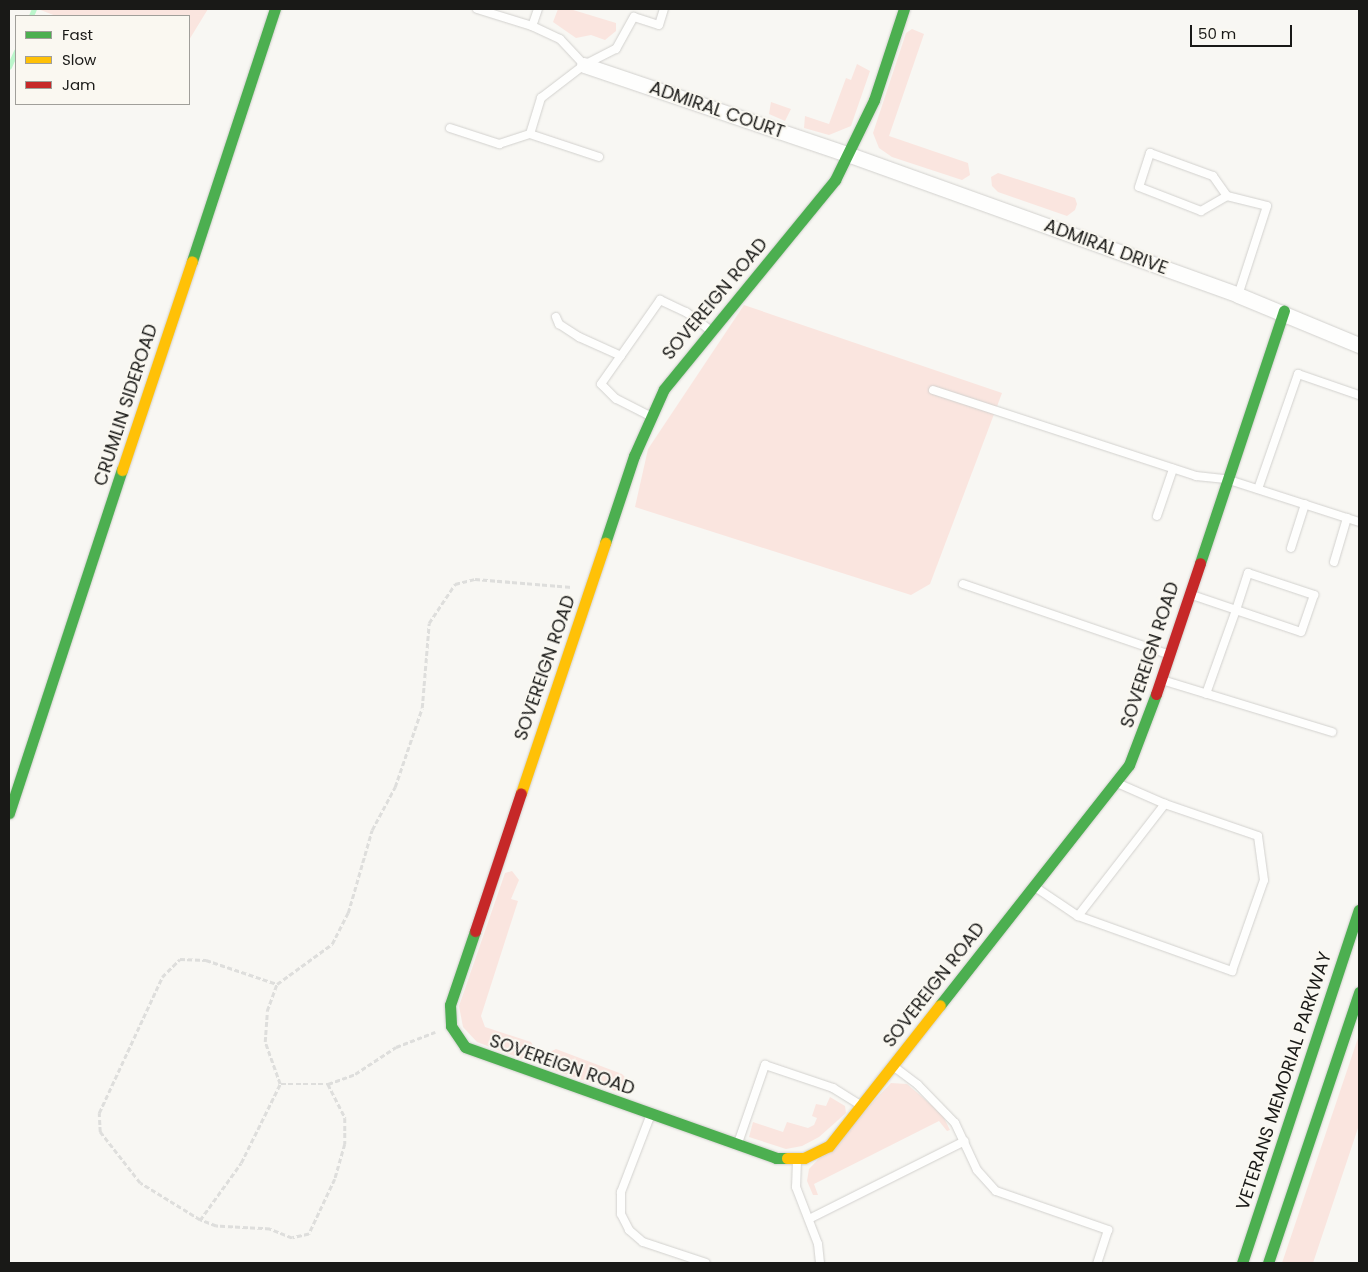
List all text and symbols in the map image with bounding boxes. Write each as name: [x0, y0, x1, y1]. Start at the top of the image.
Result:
legend: [15, 15, 190, 105]
scale bar: [1193, 15, 1296, 47]
text: 50 m: [1198, 23, 1236, 44]
text: Fast: [62, 24, 93, 45]
text: Slow: [62, 49, 96, 70]
text: Jam: [62, 74, 96, 95]
street label: ADMIRAL COURT: [647, 77, 787, 143]
street label: ADMIRAL DRIVE: [1041, 215, 1171, 279]
street label: SOVEREIGN ROAD: [658, 234, 772, 364]
street label: CRUMLIN SIDEROAD: [90, 321, 162, 489]
street label: SOVEREIGN ROAD: [1116, 579, 1184, 731]
street label: SOVEREIGN ROAD: [510, 593, 580, 743]
street label: SOVEREIGN ROAD: [879, 918, 989, 1052]
street label: VETERANS MEMORIAL PARKWAY: [1232, 949, 1336, 1213]
street label: SOVEREIGN ROAD: [487, 1030, 637, 1100]

